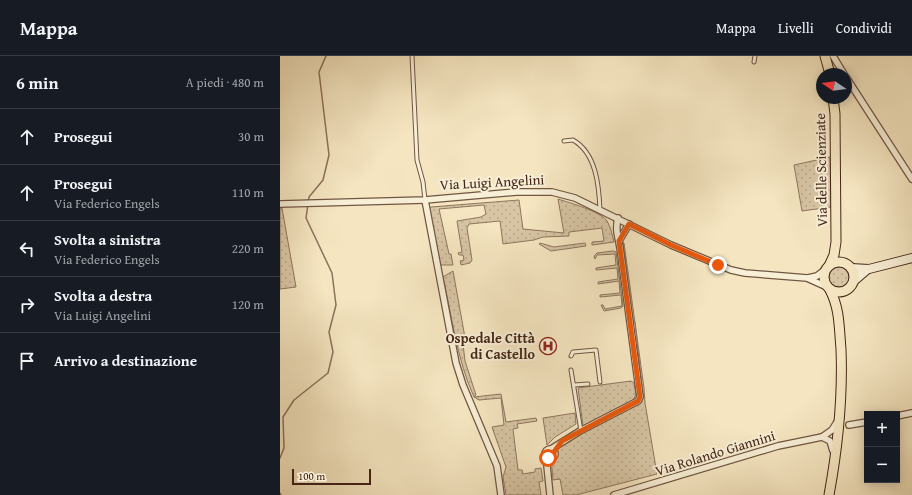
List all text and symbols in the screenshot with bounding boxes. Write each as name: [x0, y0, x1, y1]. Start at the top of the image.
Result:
text: Mappa: [20, 14, 77, 42]
text: Mappa: [716, 18, 756, 38]
text: Livelli: [778, 18, 814, 38]
text: Condividi: [836, 18, 892, 38]
north arrow: [816, 68, 852, 104]
text: 6 min: [16, 70, 58, 95]
text: A piedi · 480 m: [186, 73, 264, 92]
street label: Via delle Scienziate: [810, 112, 832, 227]
icon: ahead: [16, 126, 38, 148]
text: Prosegui: [54, 126, 112, 147]
text: 30 m: [238, 127, 264, 146]
street label: Via Luigi Angelini: [439, 169, 545, 195]
text: Prosegui: [54, 173, 112, 194]
icon: ahead: [16, 182, 38, 204]
text: 110 m: [232, 183, 264, 202]
text: Via Federico Engels: [54, 194, 160, 213]
text: Svolta a sinistra: [54, 229, 161, 250]
icon: left: [16, 238, 38, 260]
text: 220 m: [232, 239, 264, 258]
text: Via Federico Engels: [54, 250, 160, 269]
route end: [709, 256, 727, 274]
text: Svolta a destra: [54, 285, 152, 306]
icon: right: [16, 294, 38, 316]
text: 120 m: [232, 295, 264, 314]
text: Via Luigi Angelini: [54, 306, 151, 325]
place label: Ospedale Città di Castello: [446, 328, 536, 364]
hospital icon: Ospedale Città di Castello: [538, 336, 558, 356]
icon: arrive: [16, 350, 38, 372]
text: Arrivo a destinazione: [54, 350, 197, 371]
map controls: [864, 411, 900, 483]
button: +: [864, 411, 900, 447]
street label: Via Rolando Giannini: [653, 425, 777, 481]
button: −: [864, 447, 900, 483]
route start: [539, 449, 557, 467]
scale bar: [292, 467, 371, 486]
text: 100 m: [298, 468, 325, 484]

